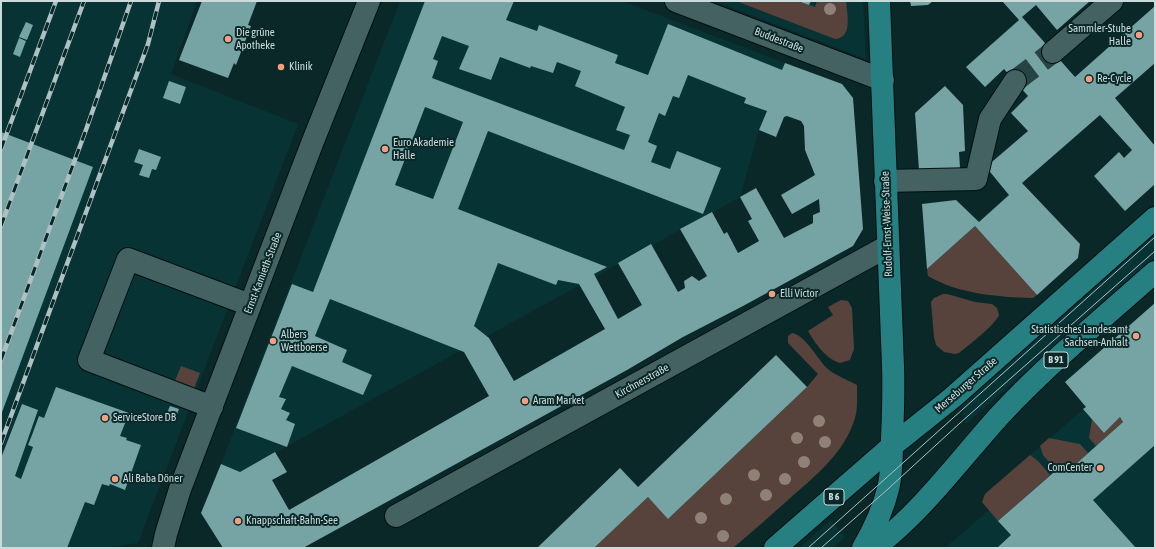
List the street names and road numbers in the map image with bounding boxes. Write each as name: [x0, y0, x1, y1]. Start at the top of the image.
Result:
street label: Buddestraße: [753, 25, 805, 55]
street label: Rudolf-Ernst-Weise-Straße: [879, 171, 895, 277]
street label: Ernst-Kamieth-Straße: [241, 230, 285, 316]
road number: B 91: [1044, 352, 1068, 368]
street label: Merseburger Straße: [932, 354, 1000, 416]
street label: Kirchnerstraße: [613, 361, 671, 401]
road number: B 6: [824, 489, 844, 505]

